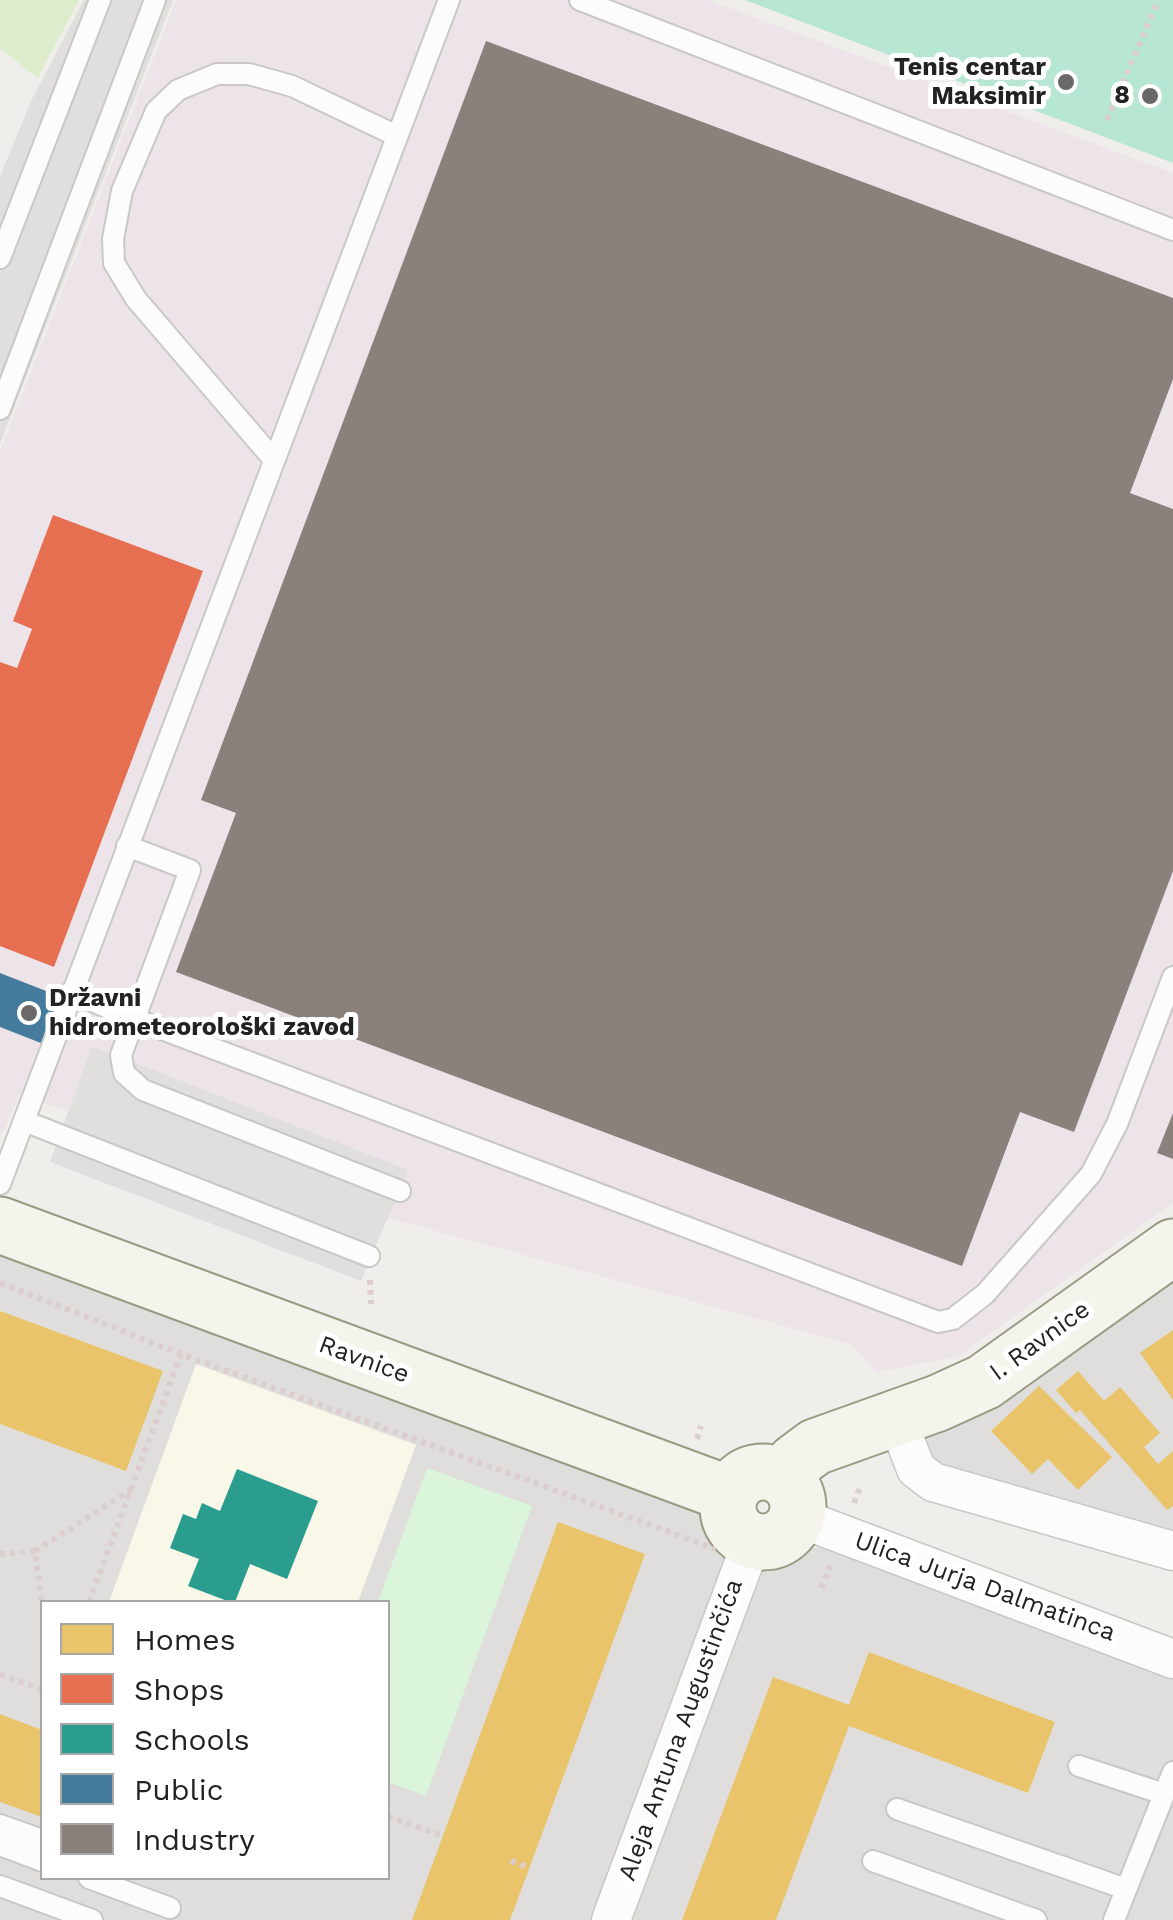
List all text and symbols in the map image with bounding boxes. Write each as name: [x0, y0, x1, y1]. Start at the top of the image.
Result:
place label: Tenis centar Maksimir: [894, 53, 1046, 112]
marker: Tenis centar Maksimir: [1055, 71, 1077, 93]
place label: 8: [1114, 81, 1130, 111]
marker: 8: [1139, 85, 1161, 107]
place label: Državni hidrometeorološki zavod: [49, 984, 355, 1043]
marker: Državni hidrometeorološki zavod: [18, 1002, 40, 1024]
street label: I. Ravnice: [984, 1295, 1096, 1387]
street label: Ravnice: [315, 1330, 413, 1390]
street label: Ulica Jurja Dalmatinca: [850, 1526, 1120, 1648]
street label: Aleja Antuna Augustinčića: [612, 1575, 750, 1885]
legend: [40, 1600, 390, 1880]
text: Homes: [134, 1622, 236, 1657]
text: Shops: [134, 1672, 224, 1707]
text: Schools: [134, 1722, 250, 1757]
text: Public: [134, 1772, 224, 1807]
text: Industry: [134, 1822, 255, 1857]

